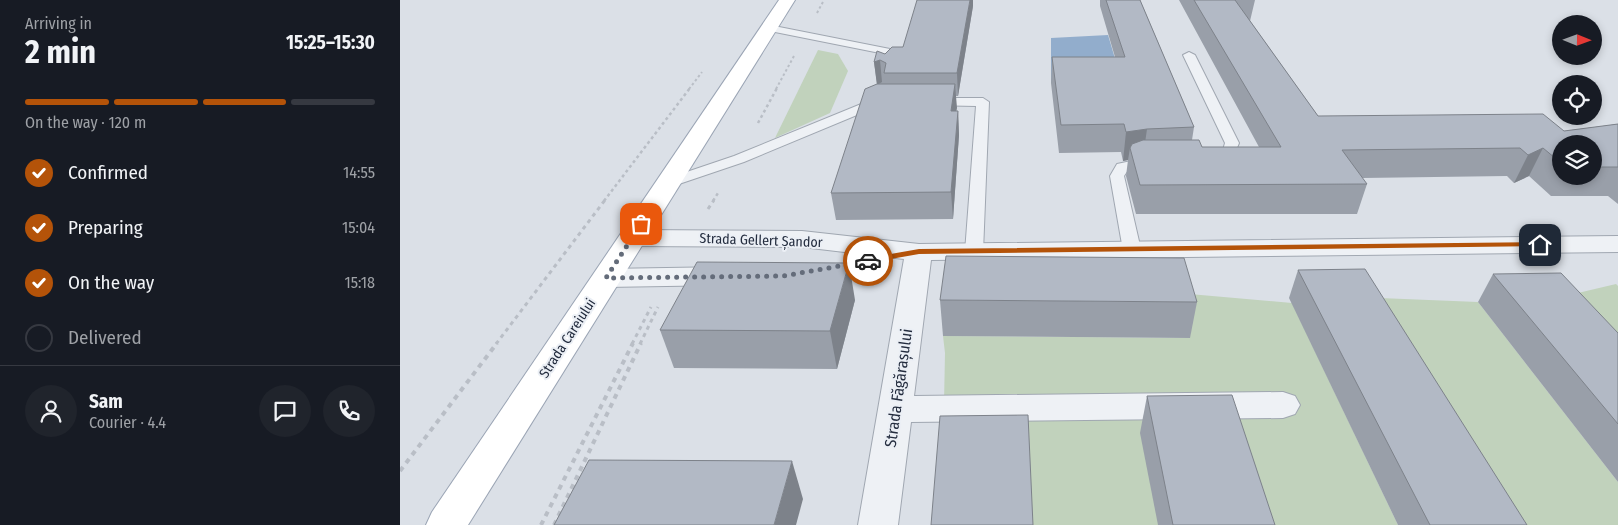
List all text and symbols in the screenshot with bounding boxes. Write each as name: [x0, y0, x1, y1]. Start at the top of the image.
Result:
text: Arriving in: [25, 14, 92, 33]
north arrow: [1552, 15, 1602, 65]
map controls: [1552, 15, 1602, 185]
text: 15:25–15:30: [286, 31, 375, 54]
text: 2 min: [25, 33, 96, 71]
button: locate: [1552, 75, 1602, 125]
text: On the way · 120 m: [25, 113, 146, 132]
button: layers: [1552, 135, 1602, 185]
icon: check: [25, 159, 53, 187]
text: Confirmed: [68, 161, 148, 184]
text: 14:55: [343, 163, 375, 182]
pin: [620, 203, 662, 245]
icon: bag: [627, 210, 655, 238]
icon: check: [25, 214, 53, 242]
text: Preparing: [68, 216, 143, 239]
text: 15:04: [342, 218, 375, 237]
pin: [1519, 224, 1561, 266]
street label: Strada Gellert Șandor: [699, 230, 823, 252]
icon: home: [1526, 231, 1554, 259]
courier: [843, 236, 893, 286]
icon: car: [854, 247, 882, 275]
icon: check: [25, 269, 53, 297]
text: On the way: [68, 271, 154, 294]
text: 15:18: [344, 273, 375, 292]
street label: Strada Careiului: [535, 295, 599, 381]
text: Delivered: [68, 326, 142, 349]
street label: Strada Făgărașului: [881, 327, 917, 449]
button: person: [25, 385, 77, 437]
button: chat: [259, 385, 311, 437]
button: phone: [323, 385, 375, 437]
text: Sam: [89, 390, 123, 413]
text: Courier · 4.4: [89, 413, 166, 432]

